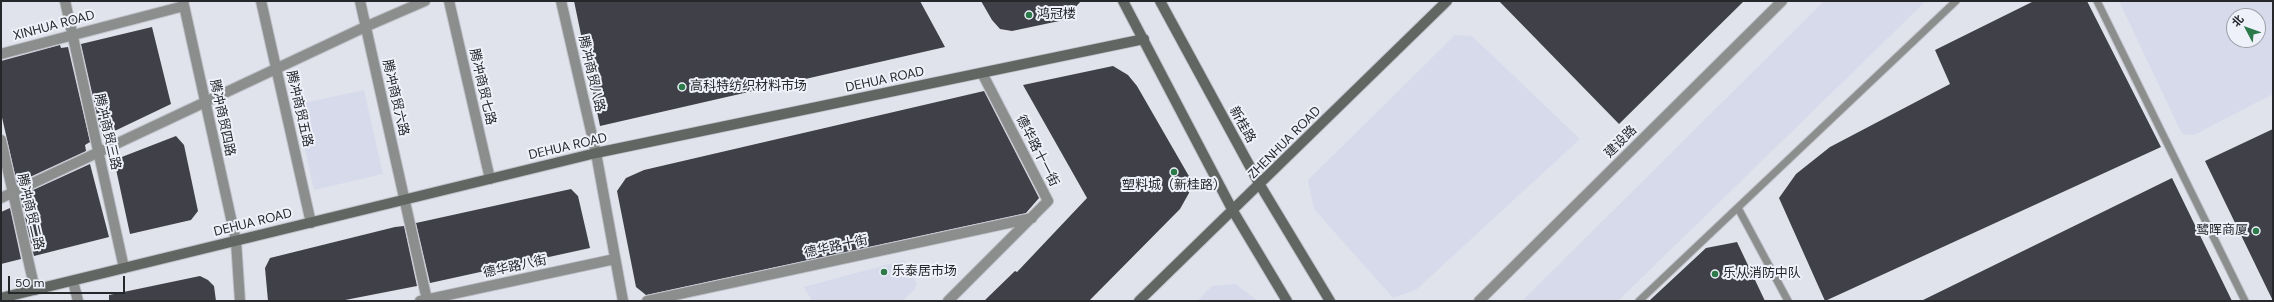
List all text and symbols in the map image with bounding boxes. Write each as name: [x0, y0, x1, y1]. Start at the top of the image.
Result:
place label: 鸿冠楼: [1037, 7, 1076, 23]
street label: XINHUA ROAD: [12, 8, 96, 44]
north arrow: [2226, 8, 2266, 48]
marker: 鸿冠楼: [1024, 10, 1034, 20]
text: 北: [2229, 12, 2247, 30]
street label: 腾冲商贸八路: [575, 34, 607, 114]
street label: 腾冲商贸七路: [466, 47, 498, 127]
street label: 腾冲商贸六路: [379, 58, 411, 138]
street label: DEHUA ROAD: [844, 64, 926, 96]
street label: 腾冲商贸五路: [283, 69, 315, 149]
street label: 腾冲商贸四路: [206, 78, 238, 158]
place label: 高科特纺织材料市场: [690, 79, 807, 95]
marker: 高科特纺织材料市场: [677, 82, 687, 92]
street label: 腾冲商贸三路: [91, 92, 123, 172]
street label: 新桂路: [1226, 104, 1258, 146]
street label: ZHENHUA ROAD: [1246, 104, 1324, 182]
street label: 德华路十一街: [1012, 113, 1062, 189]
street label: 建设路: [1602, 123, 1640, 161]
street label: DEHUA ROAD: [527, 130, 609, 164]
marker: 塑料城（新桂路）: [1169, 167, 1179, 177]
street label: 腾冲商贸二路: [14, 172, 46, 252]
place label: 塑料城（新桂路）: [1122, 178, 1226, 194]
street label: DEHUA ROAD: [212, 206, 294, 240]
place label: 鹭晖商厦: [2196, 223, 2248, 239]
marker: 鹭晖商厦: [2251, 226, 2261, 236]
street label: 德华路十街: [803, 233, 869, 261]
street label: 德华路八街: [482, 253, 548, 281]
place label: 乐泰居市场: [892, 264, 957, 280]
place label: 乐从消防中队: [1723, 266, 1801, 282]
marker: 乐泰居市场: [879, 267, 889, 277]
scale bar: [10, 268, 127, 294]
marker: 乐从消防中队: [1710, 269, 1720, 279]
text: 50 m: [15, 275, 44, 291]

